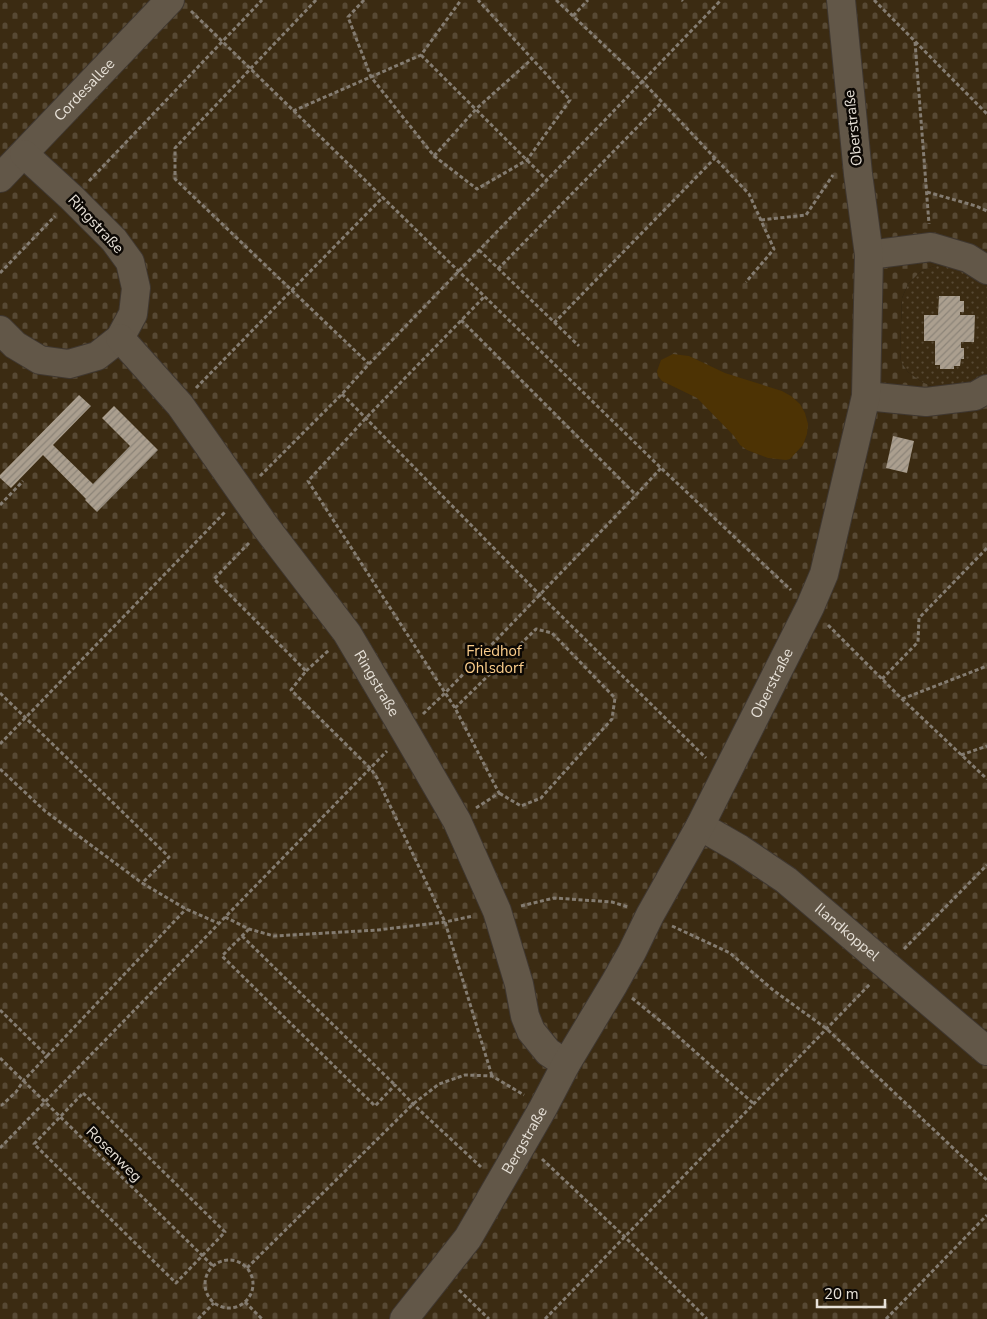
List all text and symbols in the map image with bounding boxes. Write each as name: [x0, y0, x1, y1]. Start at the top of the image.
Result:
street label: Cordesallee: [49, 54, 119, 126]
street label: Oberstraße: [839, 89, 867, 167]
street label: Ringstraße: [64, 190, 128, 258]
park label: Friedhof Ohlsdorf: [464, 641, 525, 678]
street label: Oberstraße: [746, 645, 798, 722]
street label: Ringstraße: [349, 646, 404, 720]
street label: Ilandkoppel: [811, 899, 884, 966]
street label: Bergstraße: [497, 1103, 552, 1178]
street label: Rosenweg: [82, 1122, 146, 1186]
scale bar: [817, 1276, 884, 1308]
text: 20 m: [824, 1284, 859, 1304]

